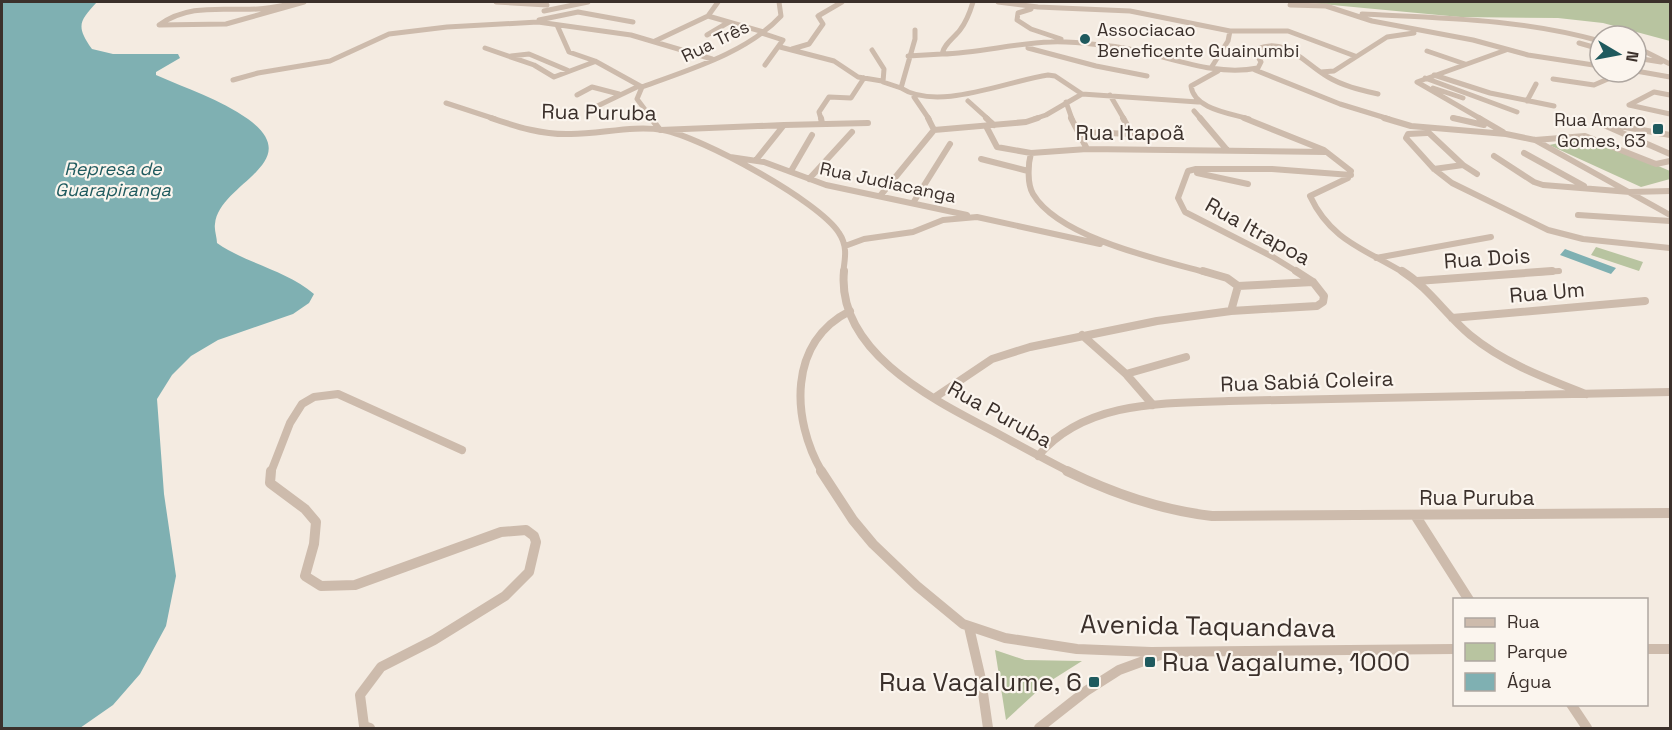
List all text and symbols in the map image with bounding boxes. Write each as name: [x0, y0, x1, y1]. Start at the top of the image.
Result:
street label: Rua Três: [677, 15, 753, 67]
place label: Associacao Beneficente Guainumbi: [1097, 18, 1299, 62]
north arrow: [1588, 24, 1648, 84]
marker: Associacao Beneficente Guainumbi: [1078, 32, 1092, 46]
text: N: [1621, 49, 1644, 64]
street label: Rua Puruba: [541, 97, 657, 127]
place label: Rua Amaro Gomes, 63: [1554, 108, 1646, 152]
street label: Rua Itapoã: [1076, 119, 1184, 146]
marker: Rua Amaro Gomes, 63: [1651, 122, 1665, 136]
street label: Rua Judiacanga: [818, 156, 958, 208]
water label: Represa de Guarapiranga: [55, 157, 172, 201]
street label: Rua Itrapoa: [1200, 191, 1316, 271]
street label: Rua Dois: [1443, 242, 1531, 274]
street label: Rua Um: [1508, 275, 1586, 309]
street label: Rua Sabiá Coleira: [1220, 364, 1394, 398]
street label: Rua Puruba: [943, 374, 1057, 454]
street label: Rua Puruba: [1419, 484, 1535, 511]
legend: [1453, 598, 1648, 706]
street label: Avenida Taquandava: [1080, 607, 1336, 645]
text: Rua: [1507, 610, 1540, 633]
text: Parque: [1507, 640, 1568, 663]
place label: Rua Vagalume, 1000: [1162, 645, 1410, 679]
marker: Rua Vagalume, 1000: [1143, 655, 1157, 669]
place label: Rua Vagalume, 6: [879, 665, 1082, 699]
text: Água: [1507, 670, 1551, 693]
marker: Rua Vagalume, 6: [1087, 675, 1101, 689]

